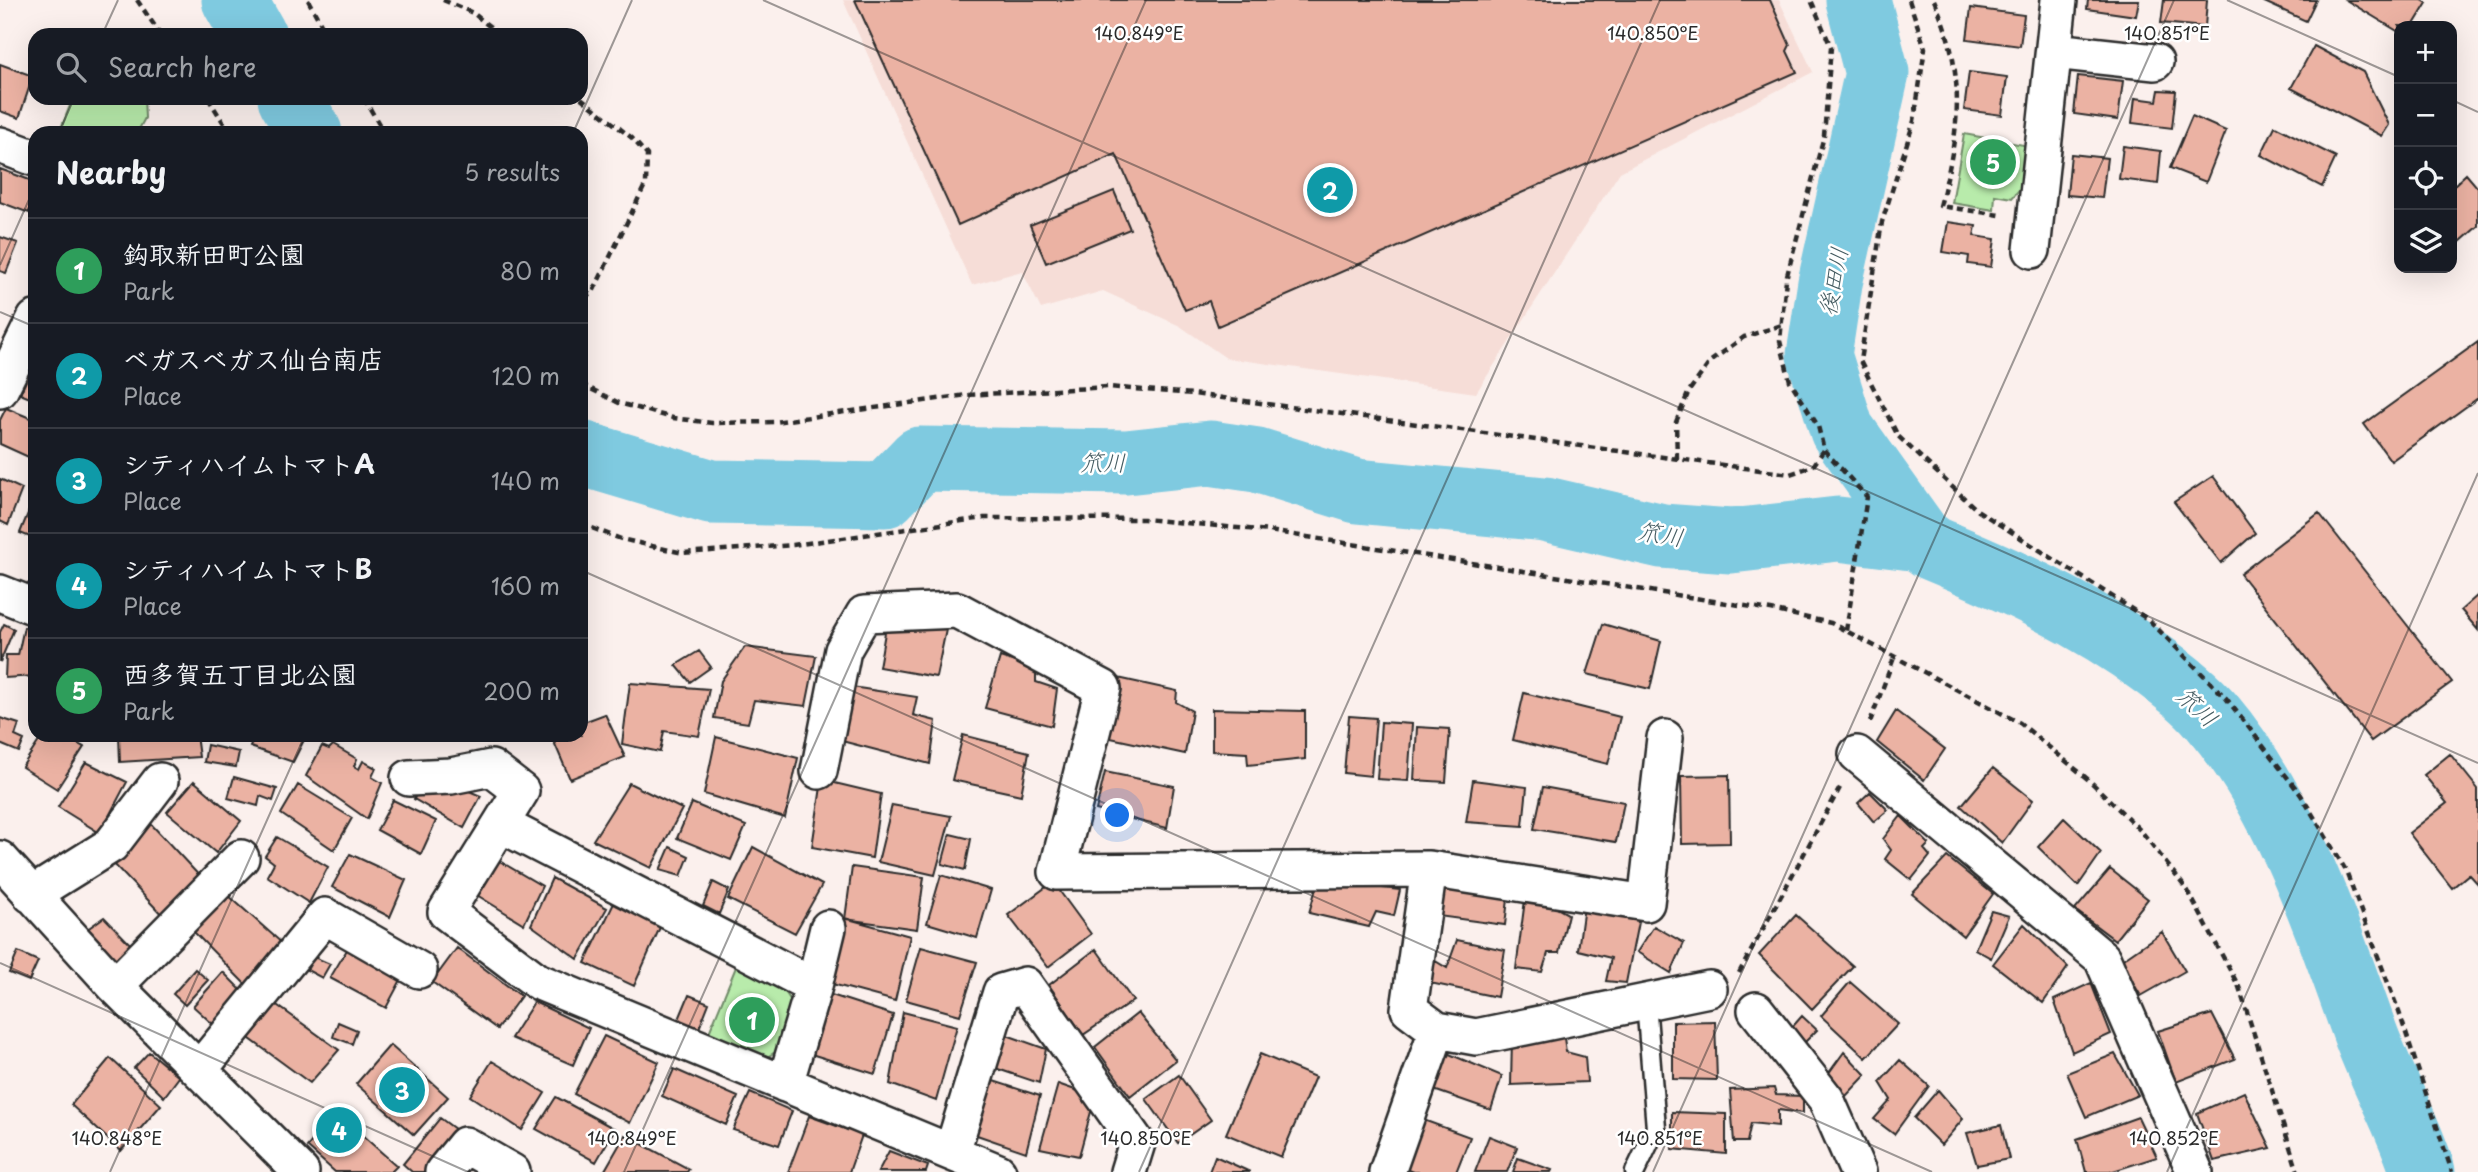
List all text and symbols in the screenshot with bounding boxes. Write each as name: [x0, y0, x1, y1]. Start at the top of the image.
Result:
text: 140.849°E: [1094, 19, 1184, 46]
text: 140.850°E: [1607, 19, 1699, 46]
text: 140.851°E: [2124, 19, 2210, 46]
map controls: [2394, 21, 2457, 273]
button: +: [2394, 21, 2457, 84]
search box: [28, 28, 588, 105]
text: Search here: [108, 47, 257, 86]
icon: search: [52, 48, 90, 86]
button: −: [2394, 84, 2457, 147]
pin: 5: [1970, 136, 2016, 188]
button: locate: [2394, 147, 2457, 210]
text: Nearby: [56, 149, 166, 194]
text: 5 results: [464, 154, 560, 189]
pin: 2: [1307, 164, 1353, 216]
button: layers: [2394, 210, 2457, 273]
text: 鈎取新田町公園: [123, 234, 305, 273]
water label: 後田川: [1808, 244, 1856, 318]
text: 1: [74, 253, 85, 288]
text: 80 m: [500, 253, 560, 288]
text: Park: [123, 273, 174, 308]
text: ベガスベガス仙台南店: [123, 339, 384, 378]
text: 2: [71, 358, 87, 393]
text: 120 m: [492, 358, 560, 393]
text: Place: [123, 378, 182, 413]
text: シティハイムトマトA: [123, 444, 375, 483]
water label: 笊川: [1080, 444, 1126, 479]
text: 3: [71, 463, 87, 498]
text: 140 m: [491, 463, 560, 498]
text: Place: [123, 483, 182, 518]
water label: 笊川: [1636, 512, 1686, 554]
text: シティハイムトマトB: [123, 549, 372, 588]
text: 4: [71, 568, 87, 603]
text: 160 m: [491, 568, 560, 603]
text: Place: [123, 588, 182, 623]
text: 西多賀五丁目北公園: [123, 654, 357, 693]
text: 5: [72, 673, 86, 708]
text: 200 m: [483, 673, 560, 708]
water label: 笊川: [2169, 678, 2227, 734]
text: Park: [123, 693, 174, 728]
your location: [1100, 798, 1134, 832]
pin: 1: [729, 994, 775, 1046]
pin: 3: [379, 1064, 425, 1116]
pin: 4: [316, 1104, 362, 1156]
text: 140.848°E: [72, 1124, 162, 1151]
text: 140.849°E: [587, 1124, 677, 1151]
text: 140.850°E: [1100, 1124, 1192, 1151]
text: 140.851°E: [1617, 1124, 1703, 1151]
text: 140.852°E: [2129, 1124, 2219, 1151]

